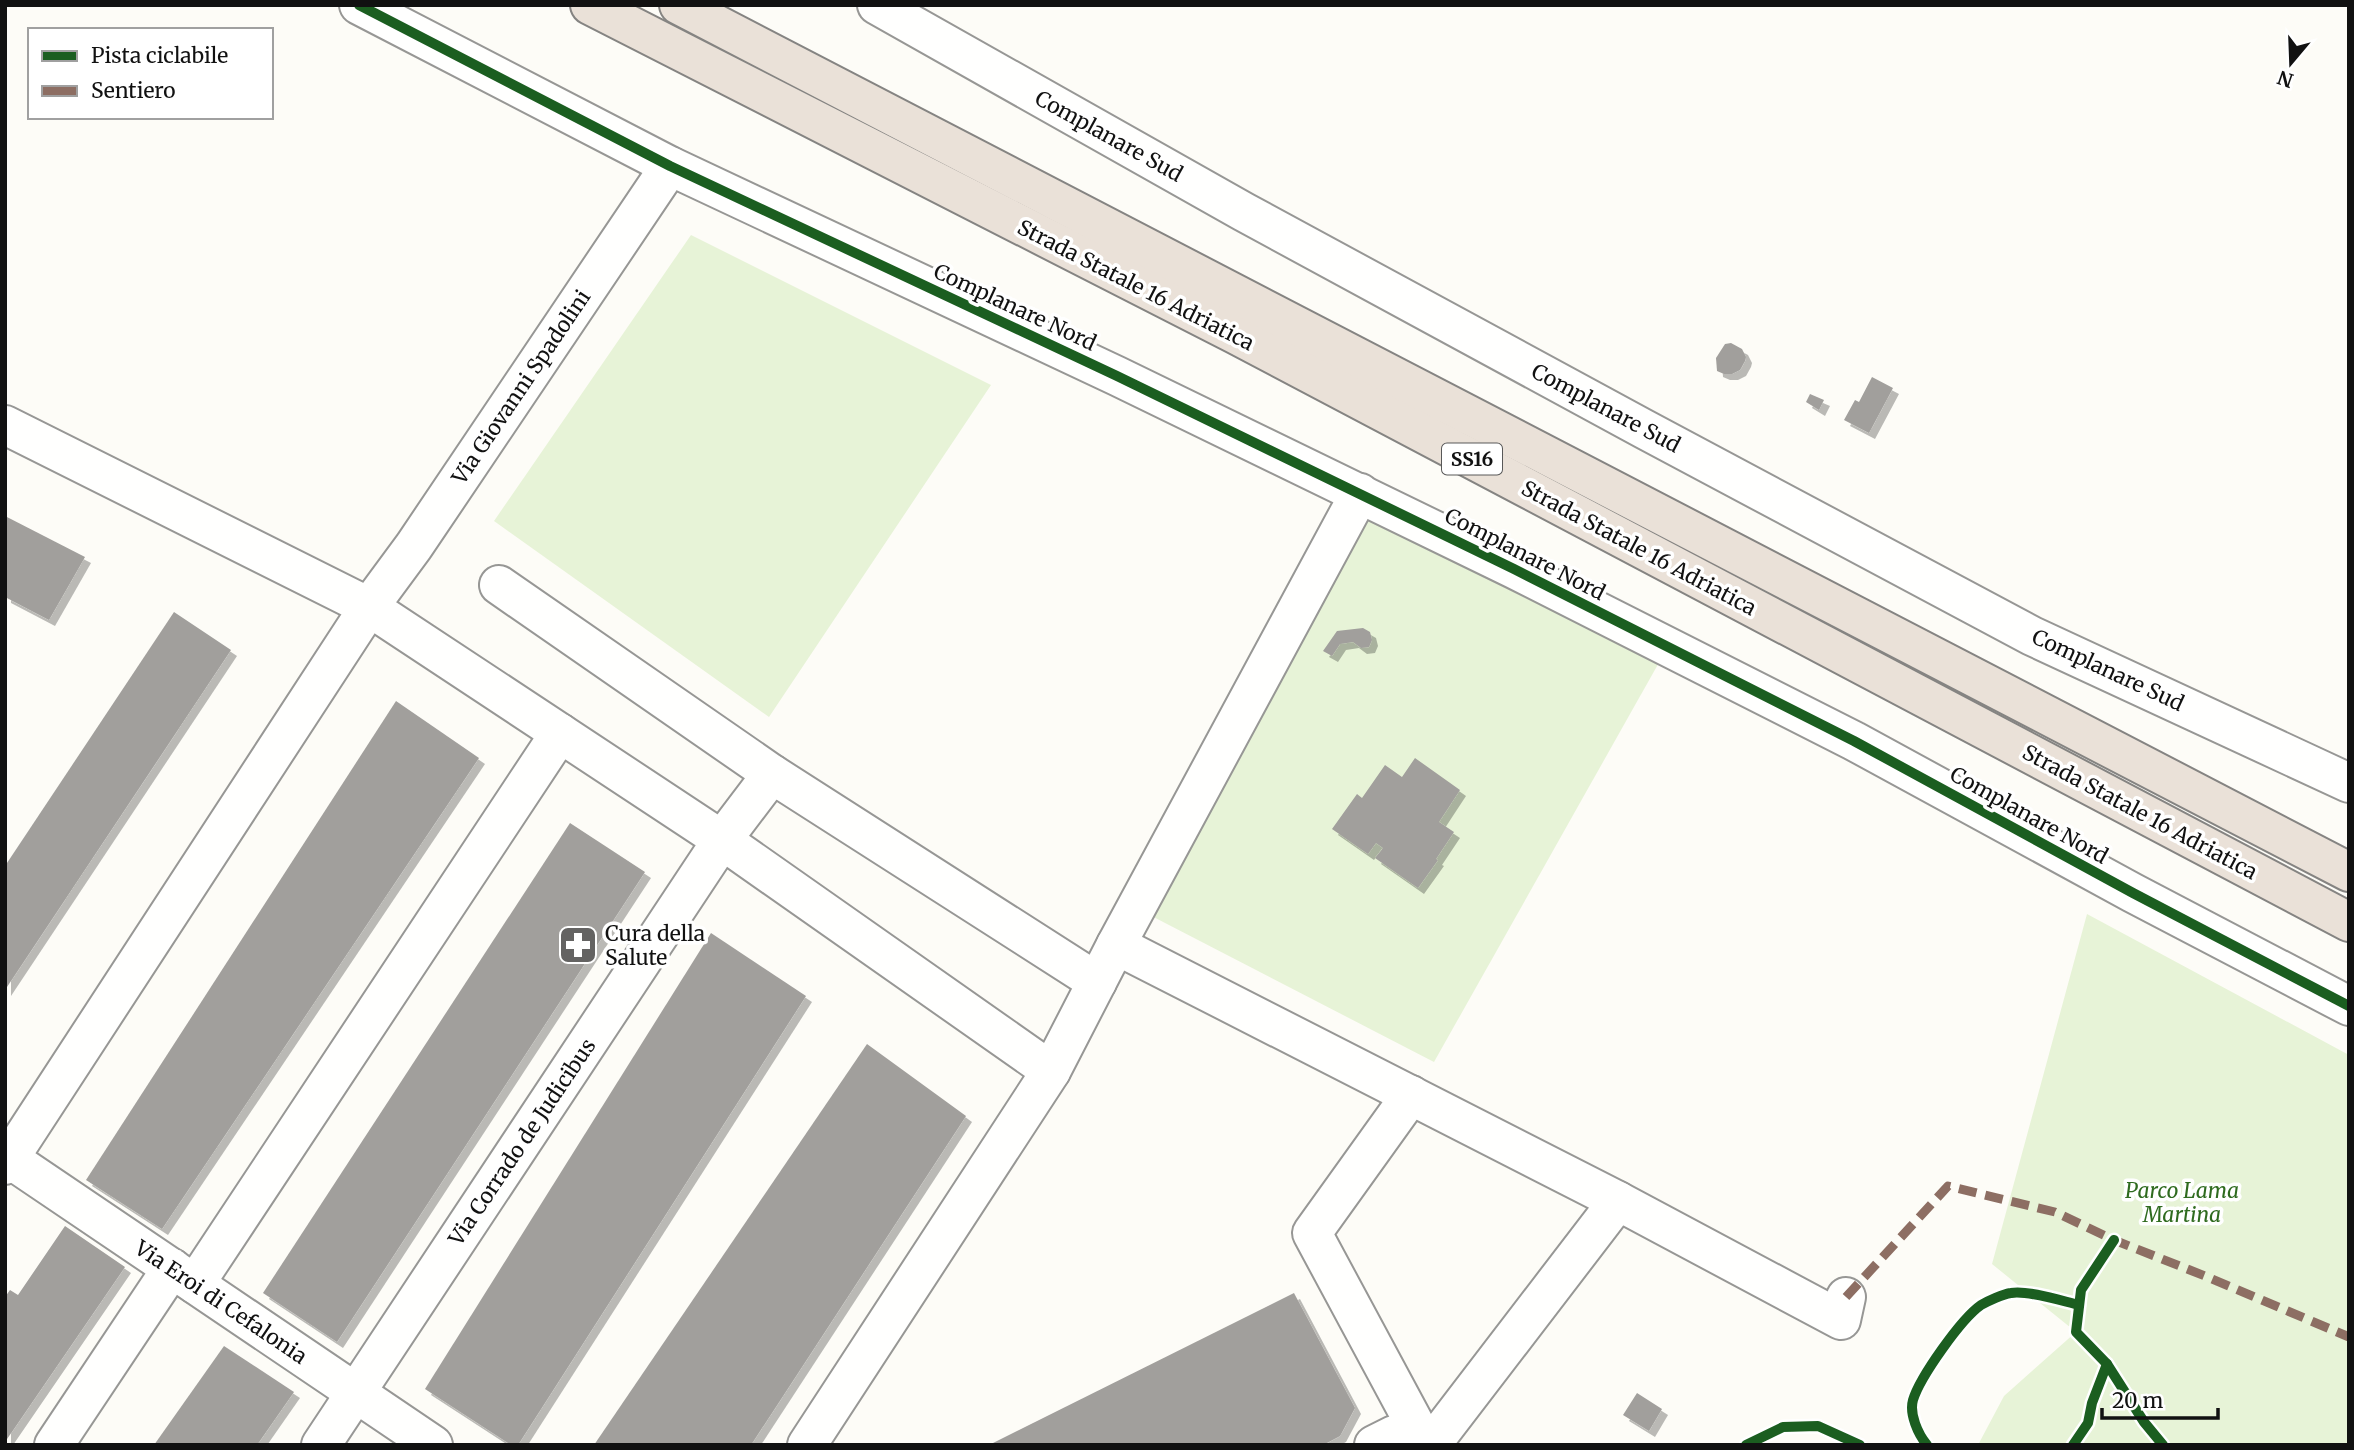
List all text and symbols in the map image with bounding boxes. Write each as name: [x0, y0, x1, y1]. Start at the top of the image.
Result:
legend: [28, 28, 273, 119]
north arrow: [2256, 28, 2326, 98]
text: Pista ciclabile: [91, 42, 228, 69]
text: N: [2274, 65, 2296, 93]
text: Sentiero: [91, 77, 175, 104]
street label: Complanare Sud: [1030, 84, 1188, 188]
street label: Strada Statale 16 Adriatica: [1013, 213, 1259, 357]
street label: Complanare Nord: [929, 257, 1101, 357]
street label: Via Giovanni Spadolini: [445, 284, 596, 490]
street label: Complanare Sud: [1527, 357, 1685, 459]
road number: SS16: [1442, 444, 1502, 474]
street label: Strada Statale 16 Adriatica: [1517, 475, 1761, 621]
street label: Complanare Nord: [1440, 502, 1610, 606]
street label: Complanare Sud: [2028, 623, 2189, 717]
street label: Strada Statale 16 Adriatica: [2018, 739, 2262, 885]
street label: Complanare Nord: [1945, 760, 2113, 870]
place label: Cura della Salute: [605, 920, 705, 971]
pharmacy icon: Cura della Salute: [557, 924, 599, 966]
street label: Via Corrado de Judicibus: [442, 1033, 601, 1252]
park label: Parco Lama Martina: [2125, 1177, 2239, 1228]
street label: Via Eroi di Cefalonia: [129, 1234, 312, 1370]
scale bar: [2102, 1376, 2218, 1420]
text: 20 m: [2112, 1387, 2164, 1414]

